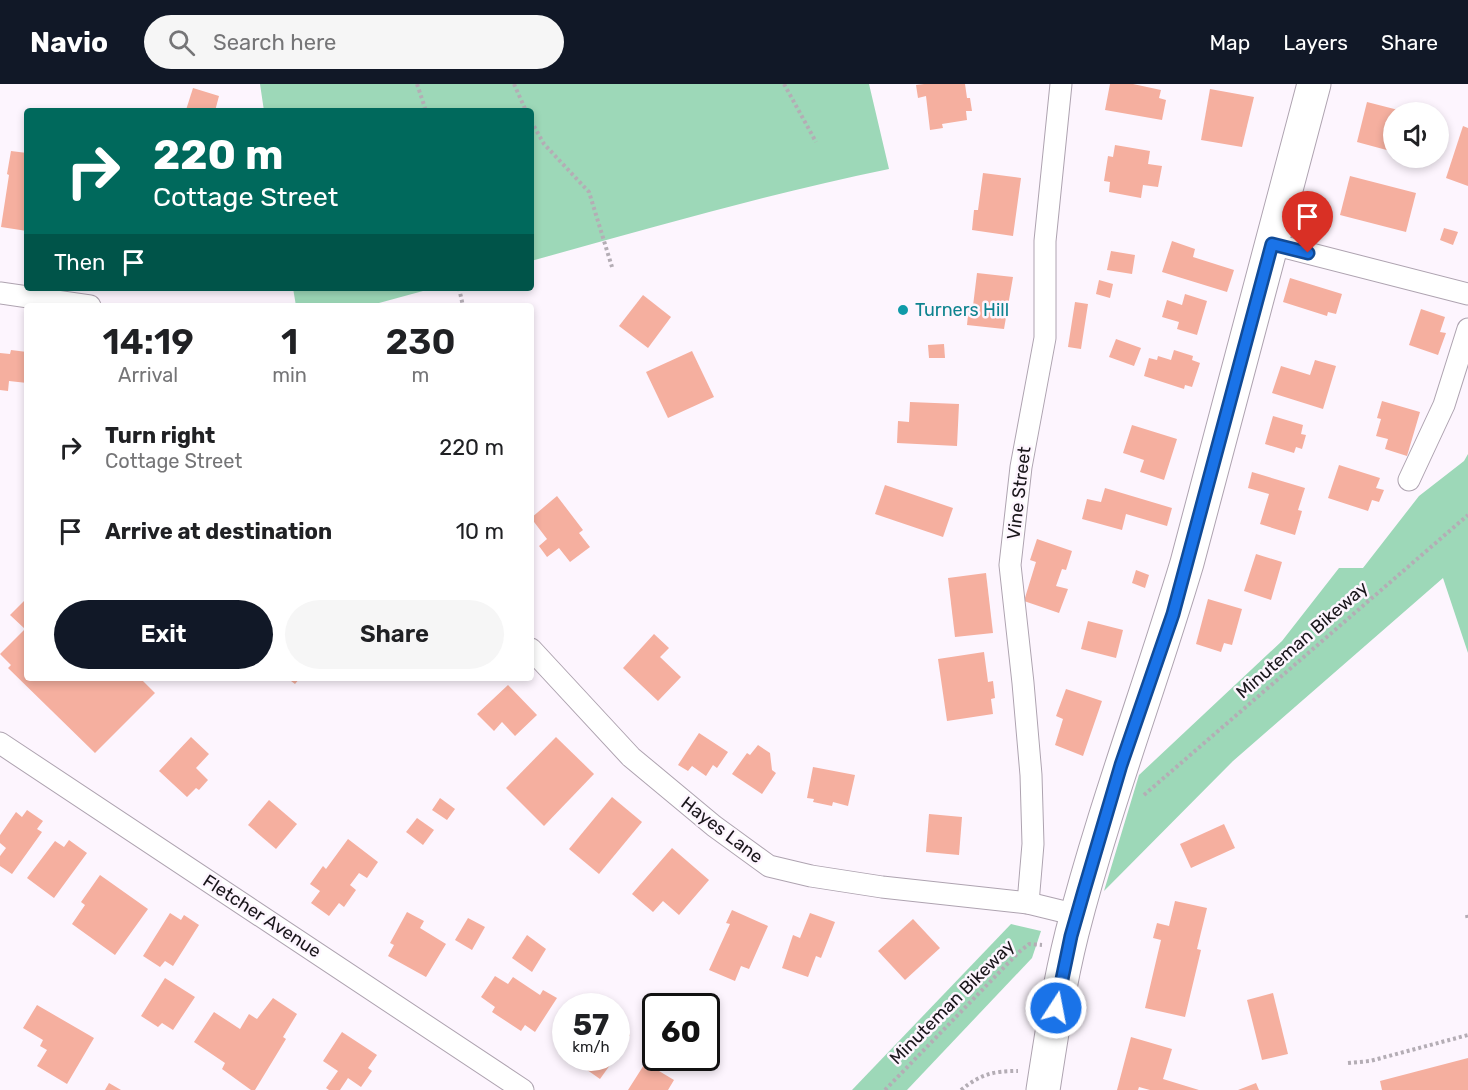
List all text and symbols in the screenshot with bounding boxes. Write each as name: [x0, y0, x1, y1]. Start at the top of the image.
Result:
search box: [144, 15, 564, 69]
text: Navio: [30, 26, 108, 59]
icon: search: [165, 26, 198, 59]
text: Search here: [213, 29, 336, 56]
text: Map: [1209, 30, 1250, 55]
text: Layers: [1283, 30, 1348, 55]
text: Share: [1381, 30, 1438, 55]
map controls: [1383, 102, 1449, 168]
button: sound: [1383, 102, 1449, 168]
text: 220 m: [153, 130, 284, 180]
icon: right: [54, 132, 132, 210]
text: Cottage Street: [153, 181, 338, 213]
pin: [1282, 191, 1333, 253]
icon: arrive: [1291, 200, 1324, 233]
icon: arrive: [117, 246, 150, 279]
text: Then: [54, 249, 105, 276]
place label: Turners Hill: [915, 299, 1009, 321]
marker: Turners Hill: [896, 303, 910, 317]
text: 14:19: [102, 320, 194, 363]
text: 1: [281, 320, 298, 363]
text: 230: [385, 320, 456, 363]
text: Arrival: [118, 363, 178, 387]
text: min: [272, 363, 307, 387]
text: m: [412, 363, 429, 387]
text: Turn right: [105, 422, 215, 449]
icon: right: [54, 431, 87, 464]
text: 220 m: [439, 434, 504, 461]
street label: Vine Street: [1002, 445, 1036, 541]
text: Cottage Street: [105, 449, 242, 473]
icon: arrive: [54, 515, 87, 548]
text: Arrive at destination: [105, 518, 332, 545]
text: 10 m: [456, 518, 504, 545]
street label: Minuteman Bikeway: [1232, 577, 1373, 703]
button: Exit: [54, 600, 273, 669]
button: Share: [285, 600, 504, 669]
street label: Hayes Lane: [677, 792, 767, 868]
street label: Fletcher Avenue: [199, 870, 325, 962]
street label: Minuteman Bikeway: [885, 935, 1019, 1069]
position arrow: [1024, 976, 1088, 1040]
speed limit sign: 60: [642, 993, 720, 1071]
text: 57: [573, 1007, 609, 1043]
text: km/h: [572, 1038, 610, 1056]

